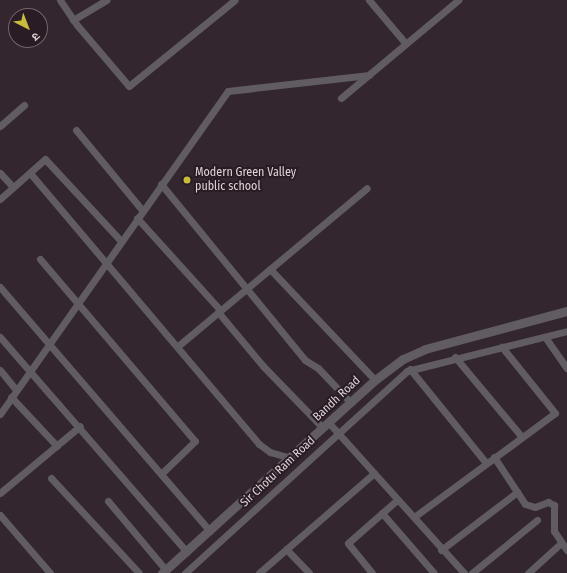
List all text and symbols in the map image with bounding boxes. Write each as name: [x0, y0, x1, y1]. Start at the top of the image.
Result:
north arrow: [8, 8, 48, 48]
text: उ: [29, 30, 42, 44]
place label: Modern Green Valley public school: [195, 166, 296, 194]
marker: Modern Green Valley public school: [182, 175, 192, 185]
street label: Bandh Road: [310, 374, 364, 424]
street label: Sir Chotu Ram Road: [238, 434, 318, 510]

